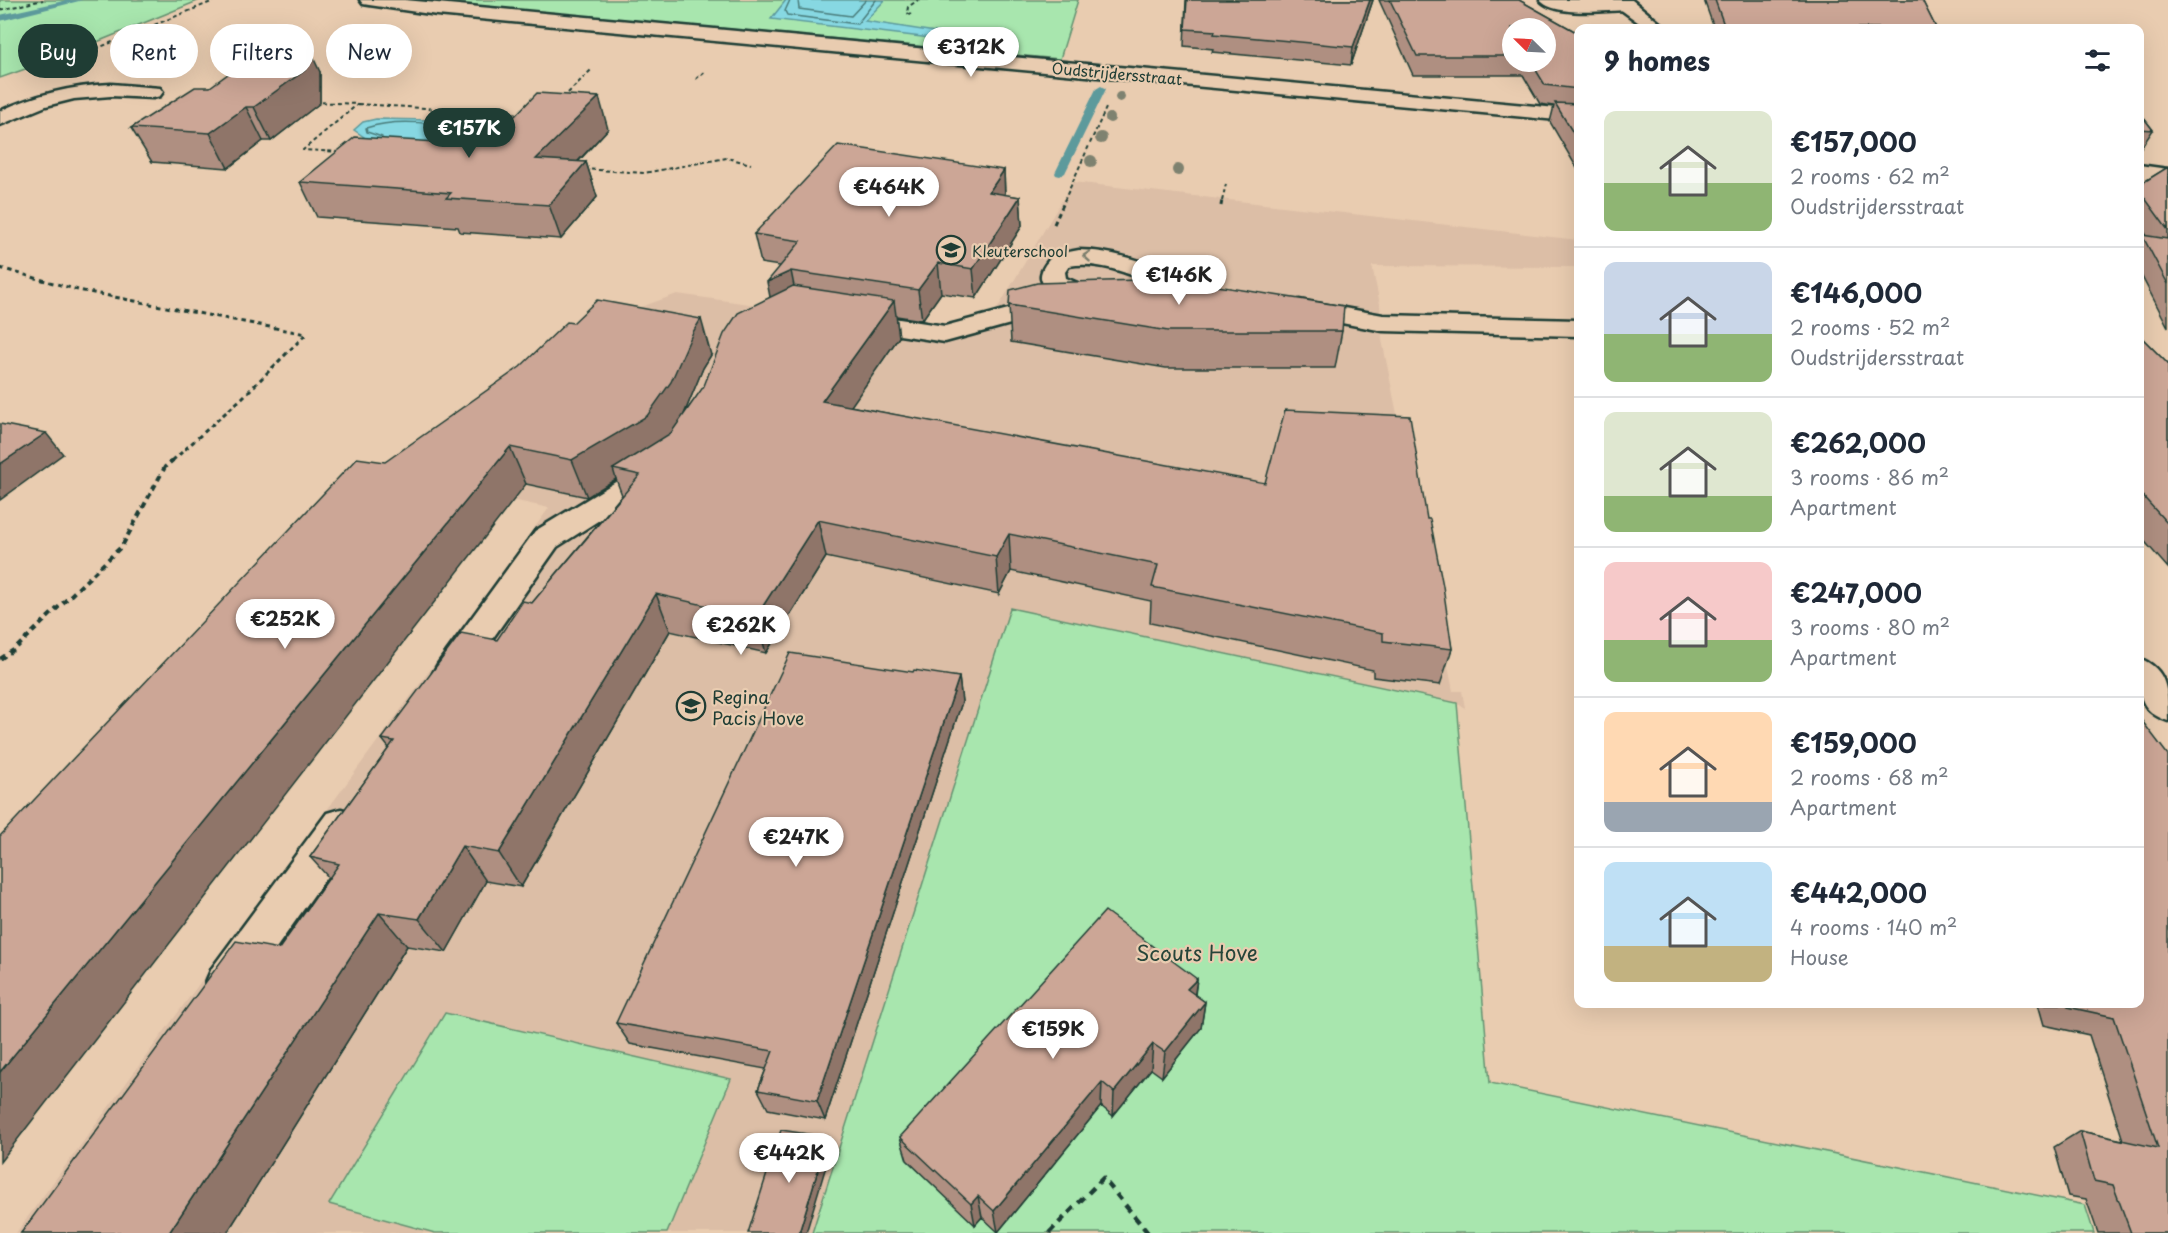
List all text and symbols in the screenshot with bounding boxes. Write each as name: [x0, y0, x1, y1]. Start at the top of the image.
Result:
north arrow: [1502, 18, 1556, 72]
map controls: [1502, 18, 1556, 72]
chip: Buy: [18, 24, 98, 78]
chip: Rent: [110, 24, 198, 78]
chip: Filters: [210, 24, 314, 78]
chip: New: [326, 24, 412, 78]
pin: €312K: [929, 27, 1013, 78]
text: €312K: [937, 31, 1005, 61]
text: 9 homes: [1604, 41, 1710, 80]
icon: filters: [2081, 44, 2114, 77]
street label: Oudstrijdersstraat: [1051, 56, 1183, 90]
pin: €157K: [427, 108, 511, 159]
text: €157K: [437, 112, 501, 142]
text: €157,000: [1790, 122, 1917, 161]
icon: home: [1652, 135, 1724, 207]
text: 2 rooms · 62 m²: [1790, 161, 1950, 191]
pin: €464K: [847, 167, 931, 218]
text: €464K: [853, 171, 925, 201]
text: Oudstrijdersstraat: [1790, 191, 1964, 221]
school or university icon: Kleuterschool: [935, 234, 967, 266]
place label: Kleuterschool: [972, 239, 1068, 262]
one-way arrow: [1083, 250, 1092, 263]
pin: €146K: [1137, 255, 1221, 306]
text: €146K: [1146, 259, 1212, 289]
text: €146,000: [1790, 273, 1922, 312]
icon: home: [1652, 286, 1724, 358]
text: 2 rooms · 52 m²: [1790, 312, 1950, 342]
text: Oudstrijdersstraat: [1790, 342, 1964, 372]
text: €262,000: [1790, 423, 1926, 462]
icon: home: [1652, 436, 1724, 508]
text: 3 rooms · 86 m²: [1790, 462, 1949, 492]
text: Apartment: [1790, 492, 1897, 522]
text: €247,000: [1790, 573, 1922, 612]
icon: home: [1652, 586, 1724, 658]
pin: €252K: [243, 599, 327, 650]
text: €252K: [250, 603, 320, 633]
pin: €262K: [699, 605, 783, 656]
text: €262K: [706, 609, 776, 639]
text: 3 rooms · 80 m²: [1790, 612, 1950, 642]
text: Apartment: [1790, 642, 1897, 672]
place label: Regina Pacis Hove: [712, 683, 804, 731]
school or university icon: Regina Pacis Hove: [675, 690, 707, 722]
text: €159,000: [1790, 723, 1917, 762]
icon: home: [1652, 736, 1724, 808]
text: 2 rooms · 68 m²: [1790, 762, 1949, 792]
text: Apartment: [1790, 792, 1897, 822]
pin: €247K: [754, 817, 838, 868]
text: €247K: [763, 821, 829, 851]
text: €442,000: [1790, 873, 1927, 912]
icon: home: [1652, 886, 1724, 958]
text: 4 rooms · 140 m²: [1790, 912, 1957, 942]
park label: Scouts Hove: [1136, 936, 1258, 968]
text: House: [1790, 942, 1849, 972]
pin: €159K: [1011, 1009, 1095, 1060]
text: €159K: [1021, 1013, 1085, 1043]
pin: €442K: [747, 1133, 831, 1184]
text: €442K: [753, 1137, 825, 1167]

